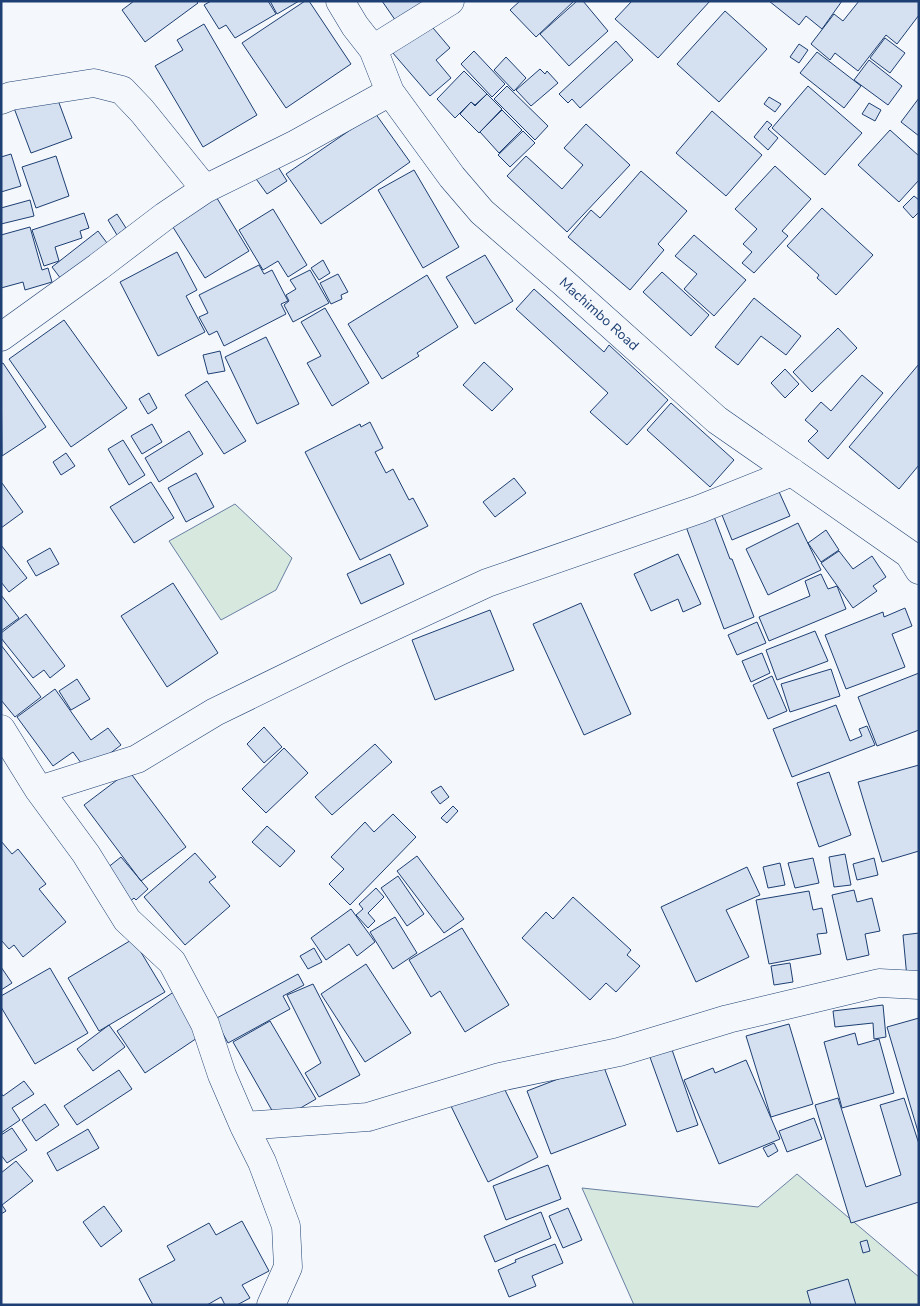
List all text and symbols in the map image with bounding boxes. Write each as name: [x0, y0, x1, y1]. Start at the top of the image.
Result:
street label: Machimbo Road: [555, 273, 643, 355]

